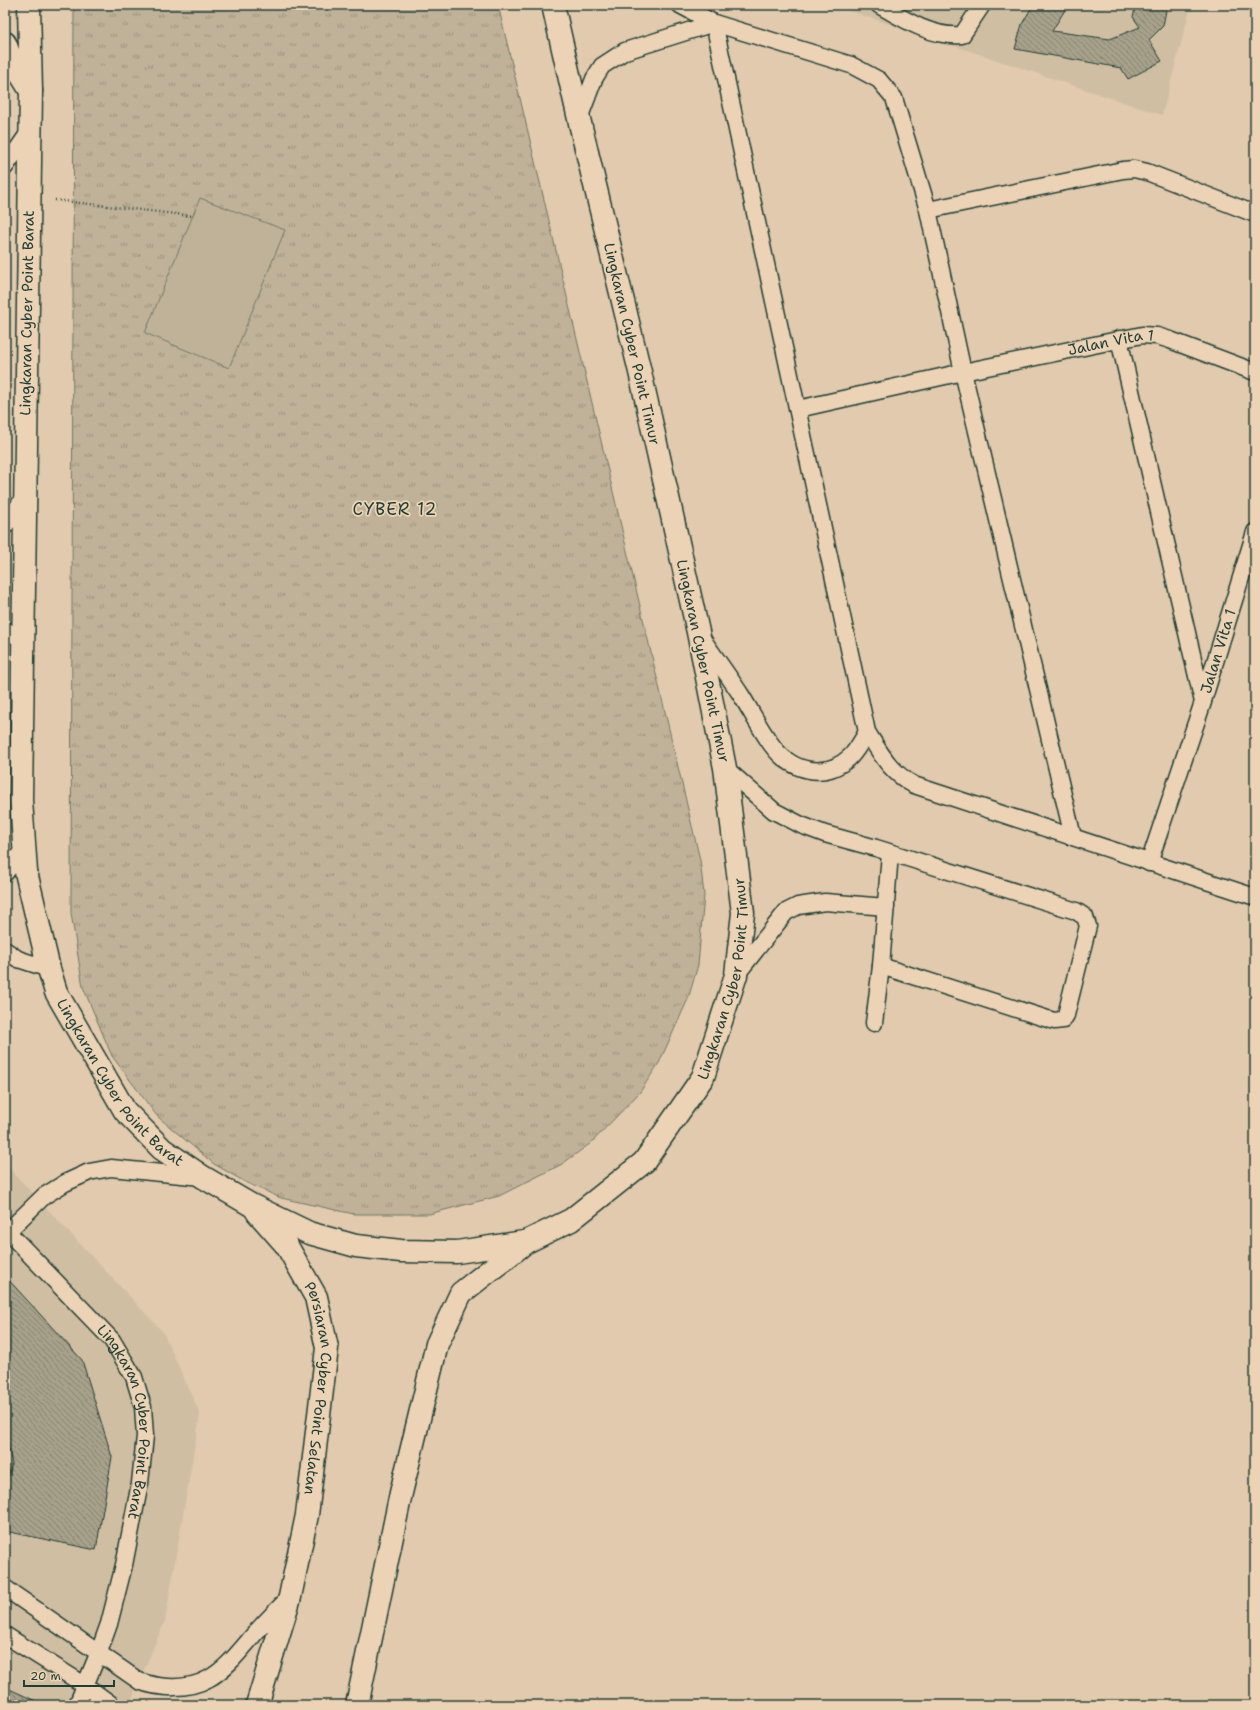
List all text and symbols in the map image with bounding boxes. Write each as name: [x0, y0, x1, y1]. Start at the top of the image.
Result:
street label: Lingkaran Cyber Point Barat: [15, 210, 39, 416]
street label: Lingkaran Cyber Point Timur: [599, 241, 665, 447]
street label: Jalan Vita 1: [1066, 325, 1154, 360]
district label: CYBER 12: [353, 498, 437, 520]
street label: Lingkaran Cyber Point Timur: [672, 558, 734, 764]
street label: Jalan Vita 1: [1196, 607, 1241, 696]
street label: Lingkaran Cyber Point Timur: [693, 877, 753, 1082]
street label: Lingkaran Cyber Point Barat: [52, 995, 188, 1171]
street label: Persiaran Cyber Point Selatan: [299, 1278, 337, 1496]
street label: Lingkaran Cyber Point Barat: [92, 1320, 155, 1521]
scale bar: [24, 1662, 114, 1688]
text: 20 m: [30, 1668, 61, 1684]

